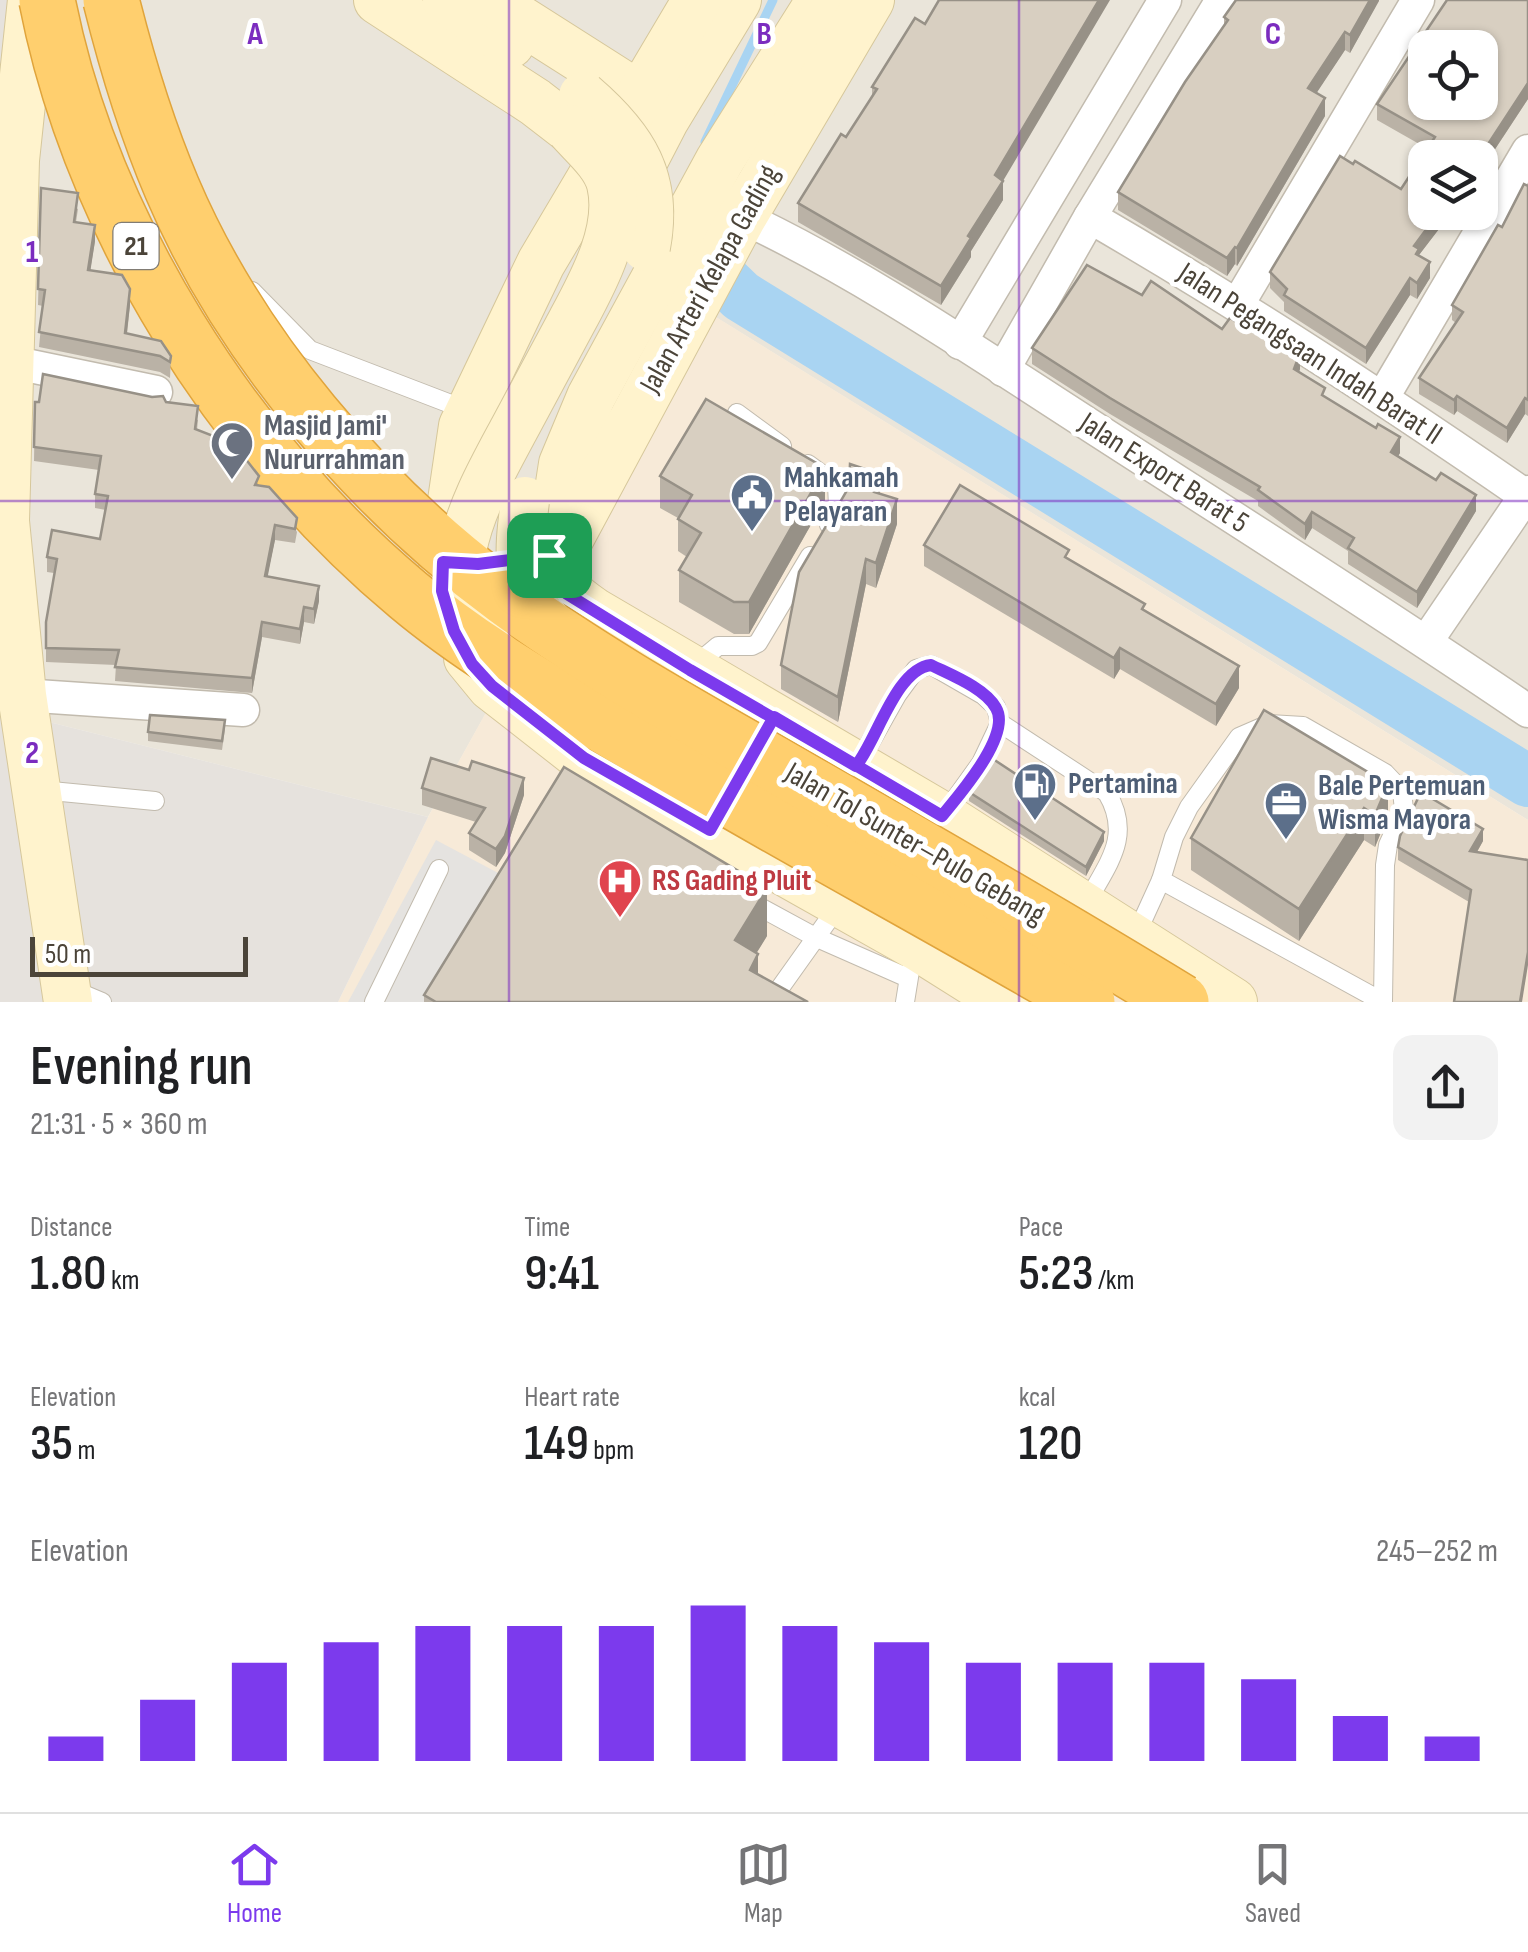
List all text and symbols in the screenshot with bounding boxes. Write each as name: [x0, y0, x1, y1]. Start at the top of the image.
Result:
text: A: [246, 15, 263, 54]
text: B: [756, 15, 772, 54]
text: C: [1265, 15, 1281, 54]
map controls: [1408, 30, 1498, 230]
button: locate: [1408, 30, 1498, 120]
button: layers: [1408, 140, 1498, 230]
street label: Jalan Arteri Kelapa Gading: [632, 159, 788, 400]
road number: 21: [114, 223, 158, 269]
text: 1: [26, 233, 39, 272]
street label: Jalan Pegangsaan Indah Barat II: [1170, 255, 1449, 453]
street label: Jalan Export Barat 5: [1072, 404, 1255, 541]
place label: Masjid Jami' Nururrahman: [264, 408, 405, 478]
mosque icon: Masjid Jami' Nururrahman: [209, 420, 255, 481]
place label: Mahkamah Pelayaran: [784, 460, 899, 530]
public building icon: Mahkamah Pelayaran: [729, 472, 775, 533]
pin: [507, 513, 592, 598]
icon: arrive: [522, 528, 577, 583]
text: 2: [25, 734, 39, 773]
street label: Jalan Tol Sunter–Pulo Gebang: [778, 754, 1051, 933]
fuel station icon: Pertamina: [1012, 761, 1058, 822]
place label: Pertamina: [1068, 766, 1178, 802]
place label: Bale Pertemuan Wisma Mayora: [1318, 768, 1486, 838]
office icon: Bale Pertemuan Wisma Mayora: [1263, 780, 1309, 841]
hospital icon: RS Gading Pluit: [597, 858, 643, 919]
place label: RS Gading Pluit: [652, 863, 811, 899]
scale bar: [30, 932, 248, 976]
text: 50 m: [45, 938, 91, 971]
text: Evening run: [30, 1034, 253, 1101]
button: share: [1393, 1035, 1498, 1140]
text: 21:31 · 5 × 360 m: [30, 1105, 208, 1144]
text: Distance: [30, 1211, 113, 1244]
text: Time: [524, 1211, 570, 1244]
text: Pace: [1019, 1211, 1063, 1244]
text: 1.80: [30, 1244, 106, 1304]
text: 9:41: [524, 1244, 599, 1304]
text: 5:23: [1019, 1244, 1093, 1304]
text: km: [106, 1264, 140, 1297]
text: /km: [1093, 1264, 1134, 1297]
text: Elevation: [30, 1381, 116, 1414]
text: Heart rate: [524, 1381, 620, 1414]
text: kcal: [1019, 1381, 1056, 1414]
text: 35: [30, 1414, 73, 1474]
text: 149: [524, 1414, 589, 1474]
text: 120: [1019, 1414, 1082, 1474]
text: m: [73, 1434, 95, 1467]
text: bpm: [589, 1434, 634, 1467]
text: Elevation: [30, 1532, 129, 1571]
text: 245–252 m: [1376, 1532, 1498, 1571]
tab: Home: [227, 1837, 282, 1930]
tab: Map: [736, 1837, 791, 1930]
tab: Saved: [1245, 1837, 1301, 1930]

